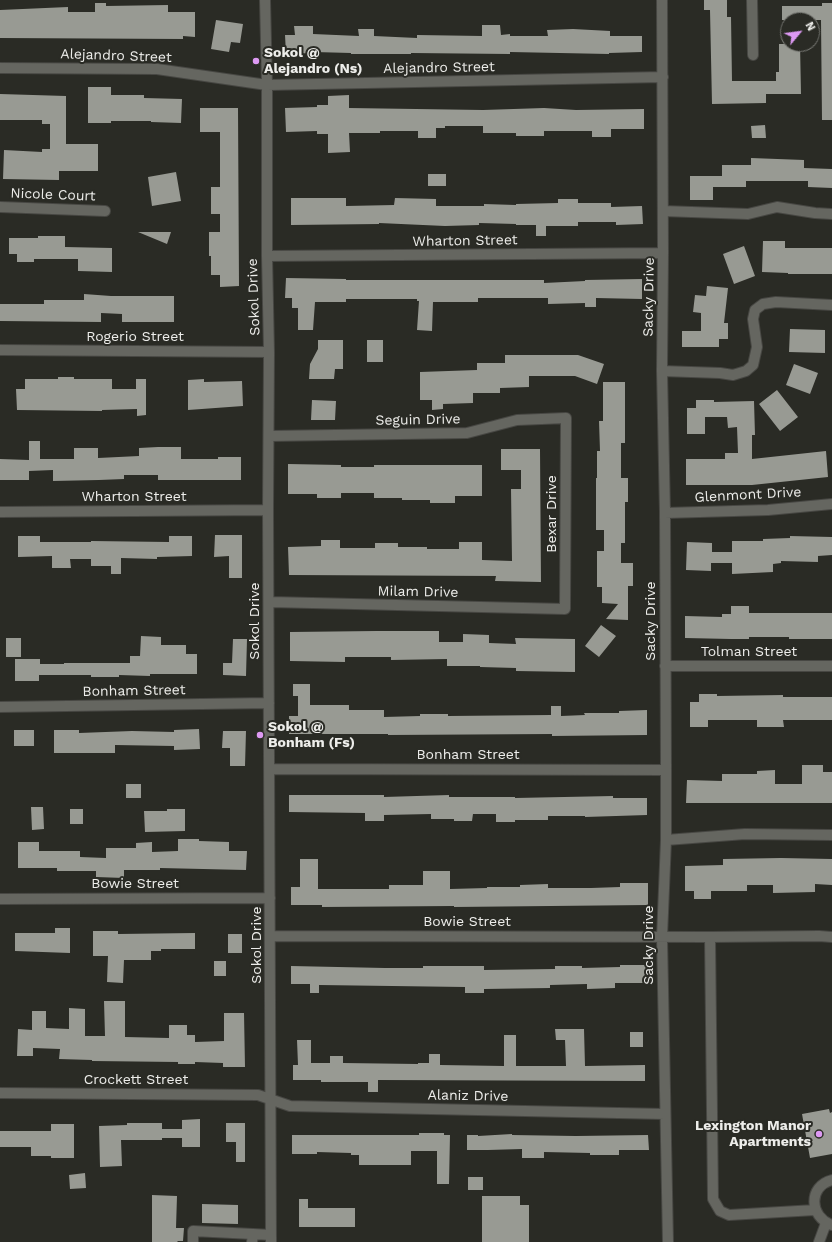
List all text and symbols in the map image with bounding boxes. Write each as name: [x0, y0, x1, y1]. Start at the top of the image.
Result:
north arrow: [780, 12, 820, 52]
text: N: [802, 20, 818, 33]
place label: Sokol @ Alejandro (Ns): [264, 45, 362, 78]
street label: Alejandro Street: [60, 46, 172, 66]
marker: Sokol @ Alejandro (Ns): [251, 56, 261, 66]
street label: Alejandro Street: [383, 59, 495, 77]
street label: Nicole Court: [10, 185, 96, 205]
street label: Wharton Street: [412, 232, 518, 250]
street label: Sacky Drive: [640, 257, 658, 337]
street label: Sokol Drive: [244, 258, 264, 336]
street label: Rogerio Street: [86, 329, 184, 345]
street label: Seguin Drive: [375, 411, 461, 429]
street label: Bexar Drive: [544, 475, 560, 553]
street label: Glenmont Drive: [694, 484, 802, 506]
street label: Wharton Street: [81, 489, 187, 505]
street label: Sacky Drive: [643, 581, 659, 661]
street label: Sokol Drive: [247, 582, 263, 660]
street label: Milam Drive: [377, 583, 459, 601]
street label: Tolman Street: [701, 644, 797, 660]
street label: Bonham Street: [82, 682, 186, 700]
place label: Sokol @ Bonham (Fs): [268, 719, 355, 752]
marker: Sokol @ Bonham (Fs): [255, 730, 265, 740]
street label: Bonham Street: [416, 747, 520, 763]
street label: Bowie Street: [91, 876, 179, 892]
street label: Sacky Drive: [641, 905, 657, 985]
street label: Sokol Drive: [249, 906, 265, 984]
street label: Bowie Street: [423, 914, 511, 930]
street label: Crockett Street: [84, 1072, 188, 1088]
street label: Alaniz Drive: [427, 1087, 509, 1105]
place label: Lexington Manor Apartments: [695, 1118, 811, 1150]
marker: Lexington Manor Apartments: [814, 1129, 824, 1139]

